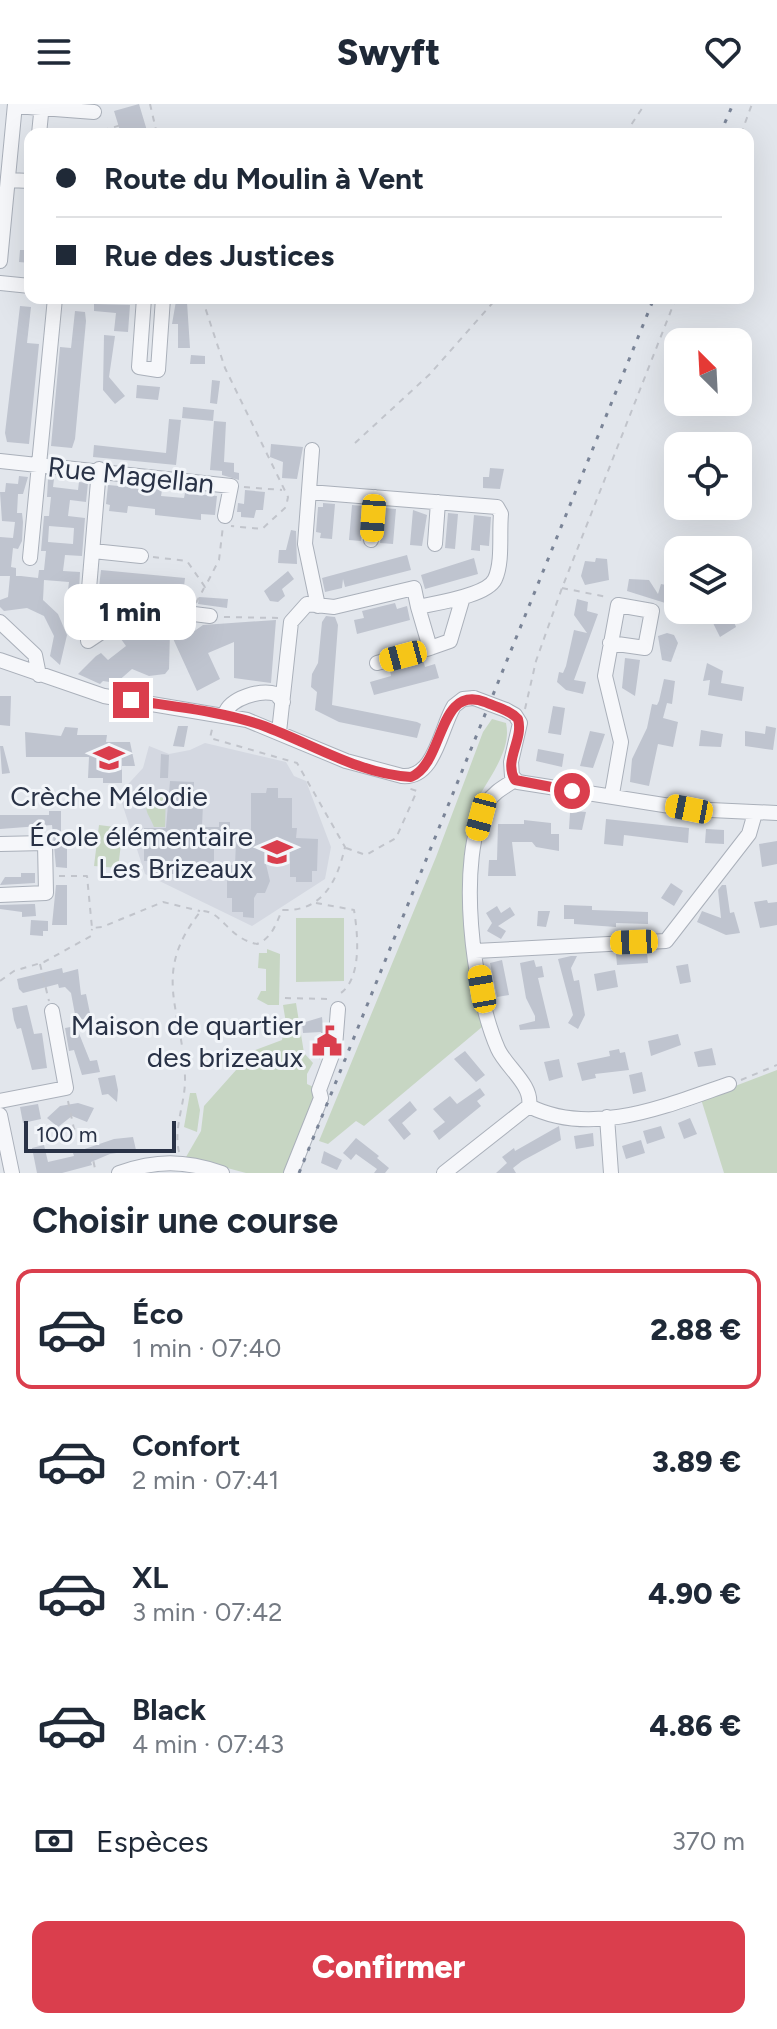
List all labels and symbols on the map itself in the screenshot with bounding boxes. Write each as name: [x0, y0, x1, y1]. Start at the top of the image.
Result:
north arrow: [664, 328, 752, 416]
street label: Rue Magellan: [46, 449, 216, 501]
car: [359, 493, 387, 543]
callout: 1 min: [65, 584, 197, 640]
car: [377, 638, 429, 674]
route end: [113, 682, 149, 718]
school or university icon: Crèche Mélodie: [92, 741, 126, 775]
route start: [554, 773, 590, 809]
place label: Crèche Mélodie: [10, 779, 208, 813]
car: [463, 791, 499, 843]
car: [663, 793, 715, 825]
place label: École élémentaire Les Brizeaux: [29, 819, 254, 885]
school or university icon: École élémentaire Les Brizeaux: [260, 835, 294, 869]
car: [610, 929, 658, 955]
car: [466, 963, 498, 1015]
place label: Maison de quartier des brizeaux: [71, 1008, 304, 1074]
public building icon: Maison de quartier des brizeaux: [310, 1024, 344, 1058]
scale bar: [24, 1117, 176, 1153]

